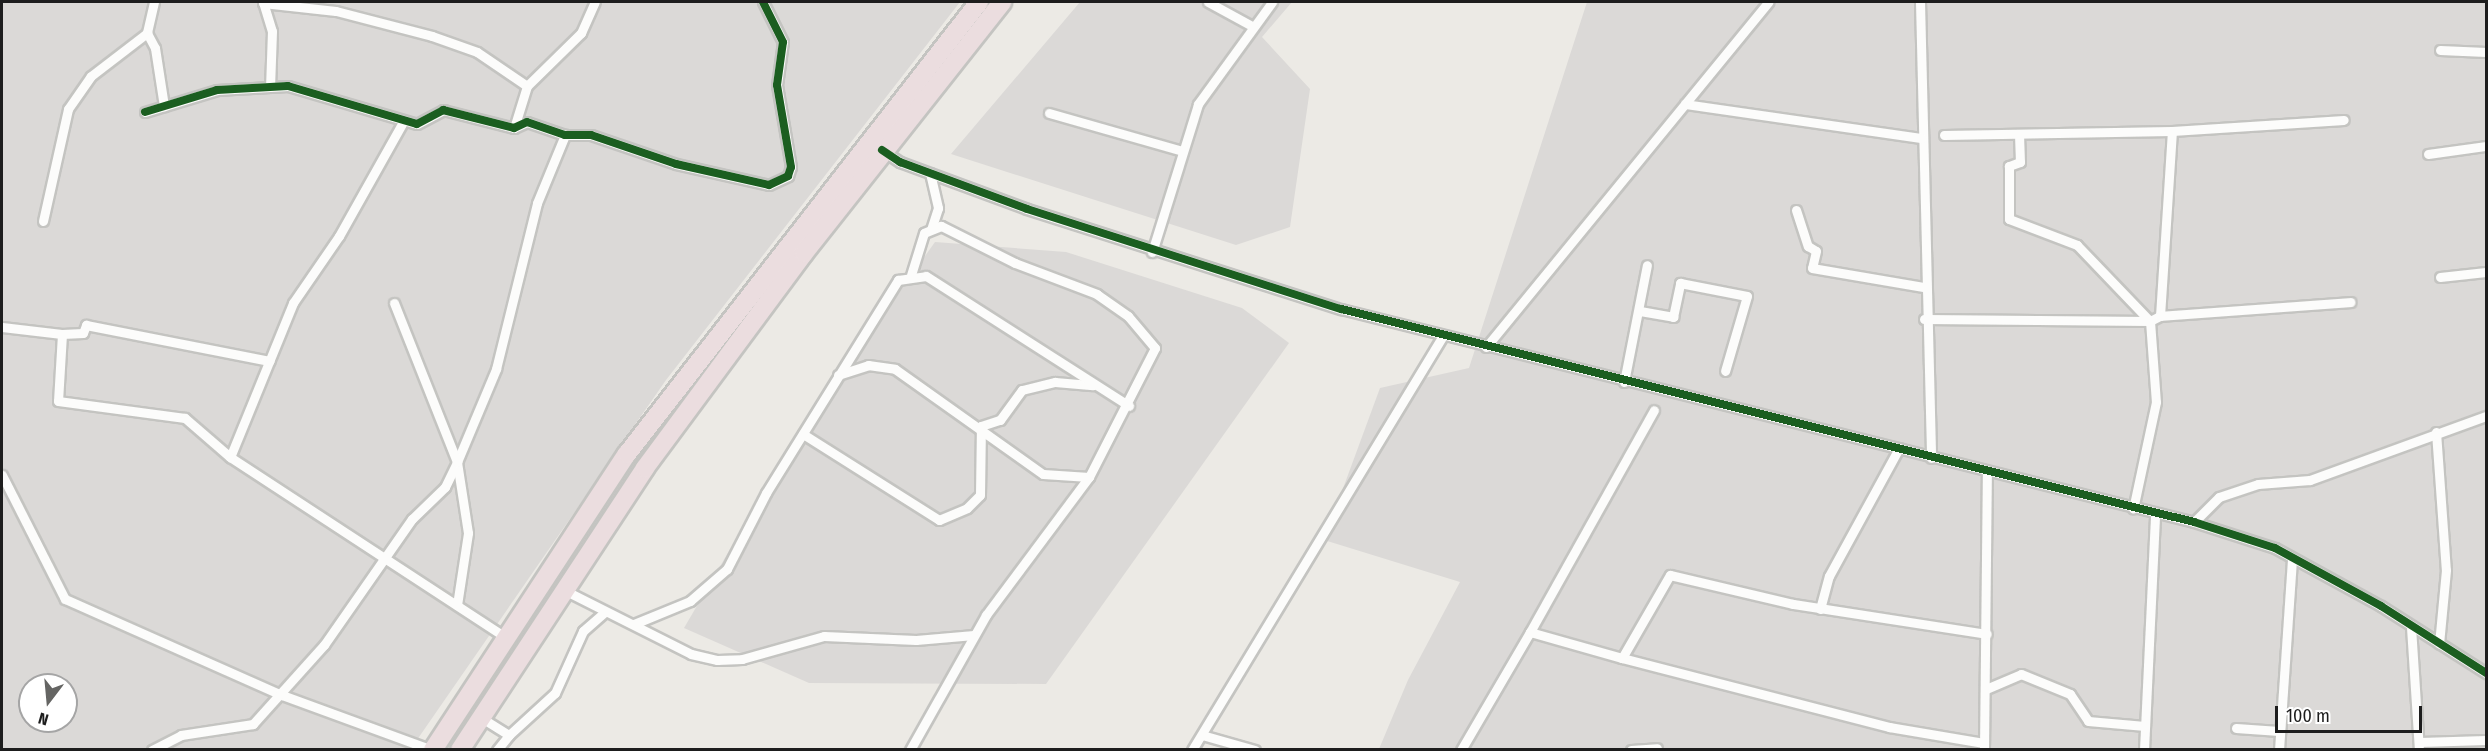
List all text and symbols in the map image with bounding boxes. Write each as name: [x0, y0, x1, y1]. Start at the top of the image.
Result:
north arrow: [18, 673, 78, 733]
scale bar: [2278, 694, 2425, 732]
text: 100 m: [2286, 705, 2330, 727]
text: N: [36, 708, 51, 729]

